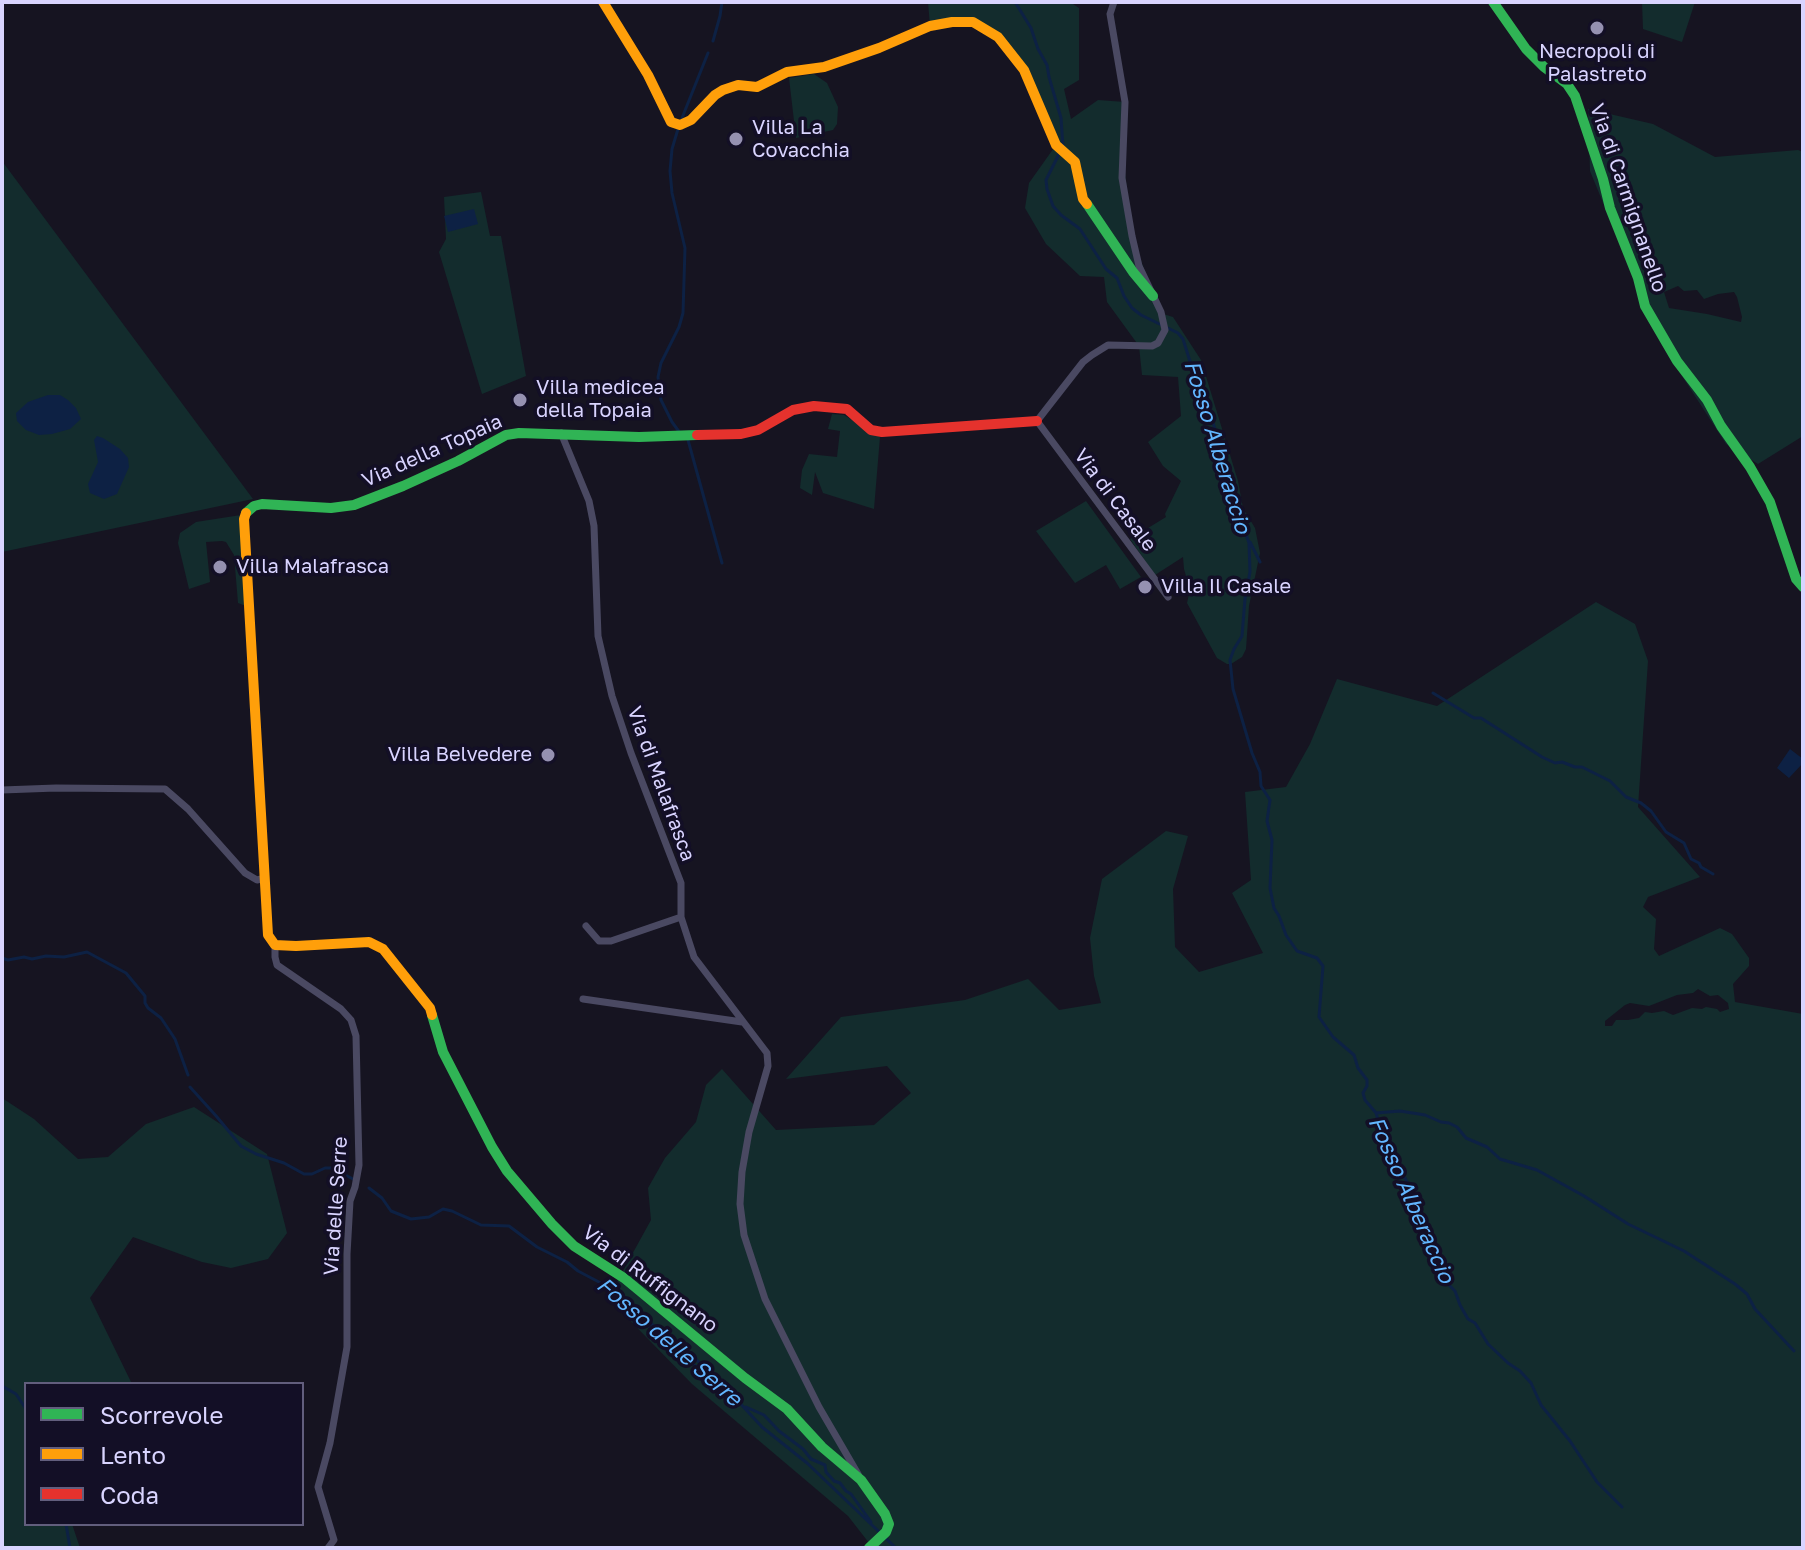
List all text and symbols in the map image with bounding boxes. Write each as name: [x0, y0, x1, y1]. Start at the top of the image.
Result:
marker: Necropoli di Palastreto: [1588, 19, 1606, 37]
place label: Necropoli di Palastreto: [1539, 40, 1655, 87]
street label: Via di Carmignanello: [1584, 101, 1672, 295]
place label: Villa La Covacchia: [752, 116, 850, 163]
marker: Villa La Covacchia: [727, 130, 745, 148]
water label: Fosso Alberaccio: [1178, 357, 1256, 537]
place label: Villa medicea della Topaia: [536, 376, 665, 423]
marker: Villa medicea della Topaia: [511, 391, 529, 409]
street label: Via della Topaia: [358, 409, 506, 493]
street label: Via di Casale: [1069, 444, 1161, 556]
place label: Villa Malafrasca: [236, 555, 389, 579]
marker: Villa Malafrasca: [211, 558, 229, 576]
place label: Villa Il Casale: [1161, 575, 1291, 599]
marker: Villa Il Casale: [1136, 578, 1154, 596]
street label: Via di Malafrasca: [622, 703, 700, 865]
place label: Villa Belvedere: [388, 743, 532, 767]
marker: Villa Belvedere: [539, 746, 557, 764]
water label: Fosso Alberaccio: [1362, 1113, 1460, 1287]
street label: Via delle Serre: [319, 1136, 353, 1276]
street label: Via di Ruffignano: [578, 1220, 722, 1338]
water label: Fosso delle Serre: [591, 1272, 747, 1412]
legend: [24, 1382, 304, 1526]
text: Scorrevole: [100, 1400, 223, 1429]
text: Lento: [100, 1440, 166, 1469]
text: Coda: [100, 1480, 159, 1509]

